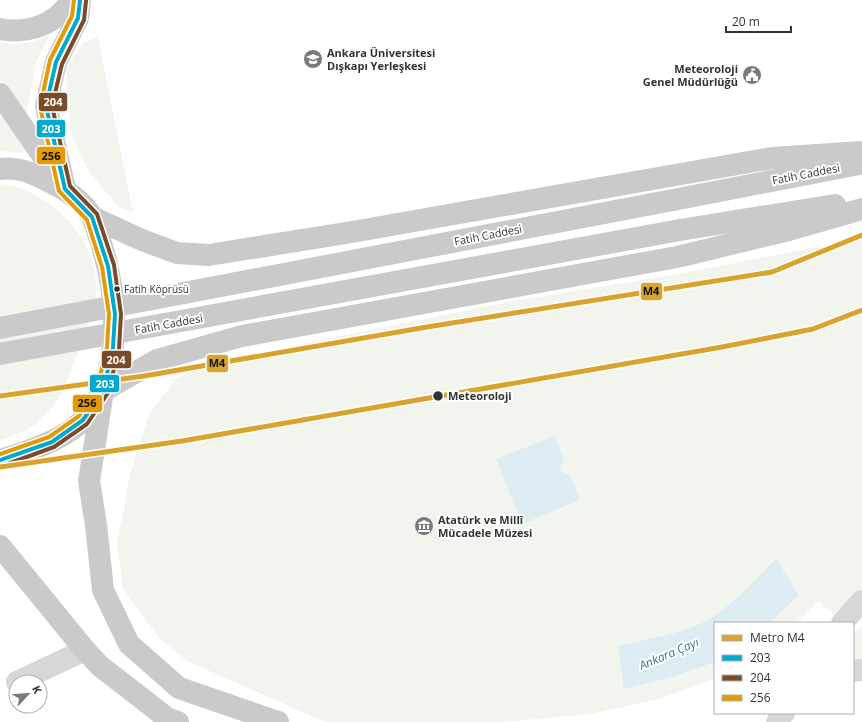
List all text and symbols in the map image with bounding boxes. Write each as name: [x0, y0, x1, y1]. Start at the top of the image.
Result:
scale bar: [726, 8, 791, 34]
text: 20 m: [732, 13, 760, 30]
place label: Ankara Üniversitesi Dışkapı Yerleşkesi: [327, 45, 435, 73]
school or university icon: Ankara Üniversitesi Dışkapı Yerleşkesi: [302, 48, 324, 70]
place label: Meteoroloji Genel Müdürlüğü: [643, 61, 738, 89]
public building icon: Meteoroloji Genel Müdürlüğü: [741, 64, 763, 86]
line badge: 204: [38, 92, 68, 112]
text: 204: [44, 94, 63, 109]
line badge: 203: [36, 119, 66, 138]
text: 203: [42, 121, 60, 136]
line badge: 256: [36, 146, 66, 165]
text: 256: [42, 148, 60, 163]
street label: Fatih Caddesi: [771, 160, 841, 187]
street label: Fatih Caddesi: [453, 221, 523, 248]
place label: Fatih Köprüsü: [124, 282, 189, 296]
line badge: M4: [640, 282, 663, 301]
text: M4: [643, 283, 660, 298]
marker: Fatih Köprüsü: [112, 284, 122, 294]
street label: Fatih Caddesi: [134, 310, 204, 337]
line badge: 204: [101, 350, 132, 369]
text: 204: [107, 352, 126, 367]
line badge: M4: [206, 354, 229, 373]
text: M4: [209, 355, 226, 370]
line badge: 203: [89, 374, 120, 393]
text: 203: [96, 376, 114, 391]
place label: Meteoroloji: [448, 388, 512, 403]
marker: Meteoroloji: [431, 389, 445, 403]
line badge: 256: [72, 394, 103, 413]
text: 256: [78, 395, 96, 410]
place label: Atatürk ve Millî Mücadele Müzesi: [438, 512, 532, 540]
museum icon: Atatürk ve Millî Mücadele Müzesi: [413, 515, 435, 537]
legend: [714, 622, 854, 714]
text: Metro M4: [750, 629, 805, 646]
water label: Ankara Çayı: [635, 633, 701, 674]
text: 203: [750, 649, 771, 666]
text: 204: [750, 669, 771, 686]
north arrow: [8, 674, 48, 714]
text: K: [29, 683, 46, 697]
text: 256: [750, 689, 771, 706]

